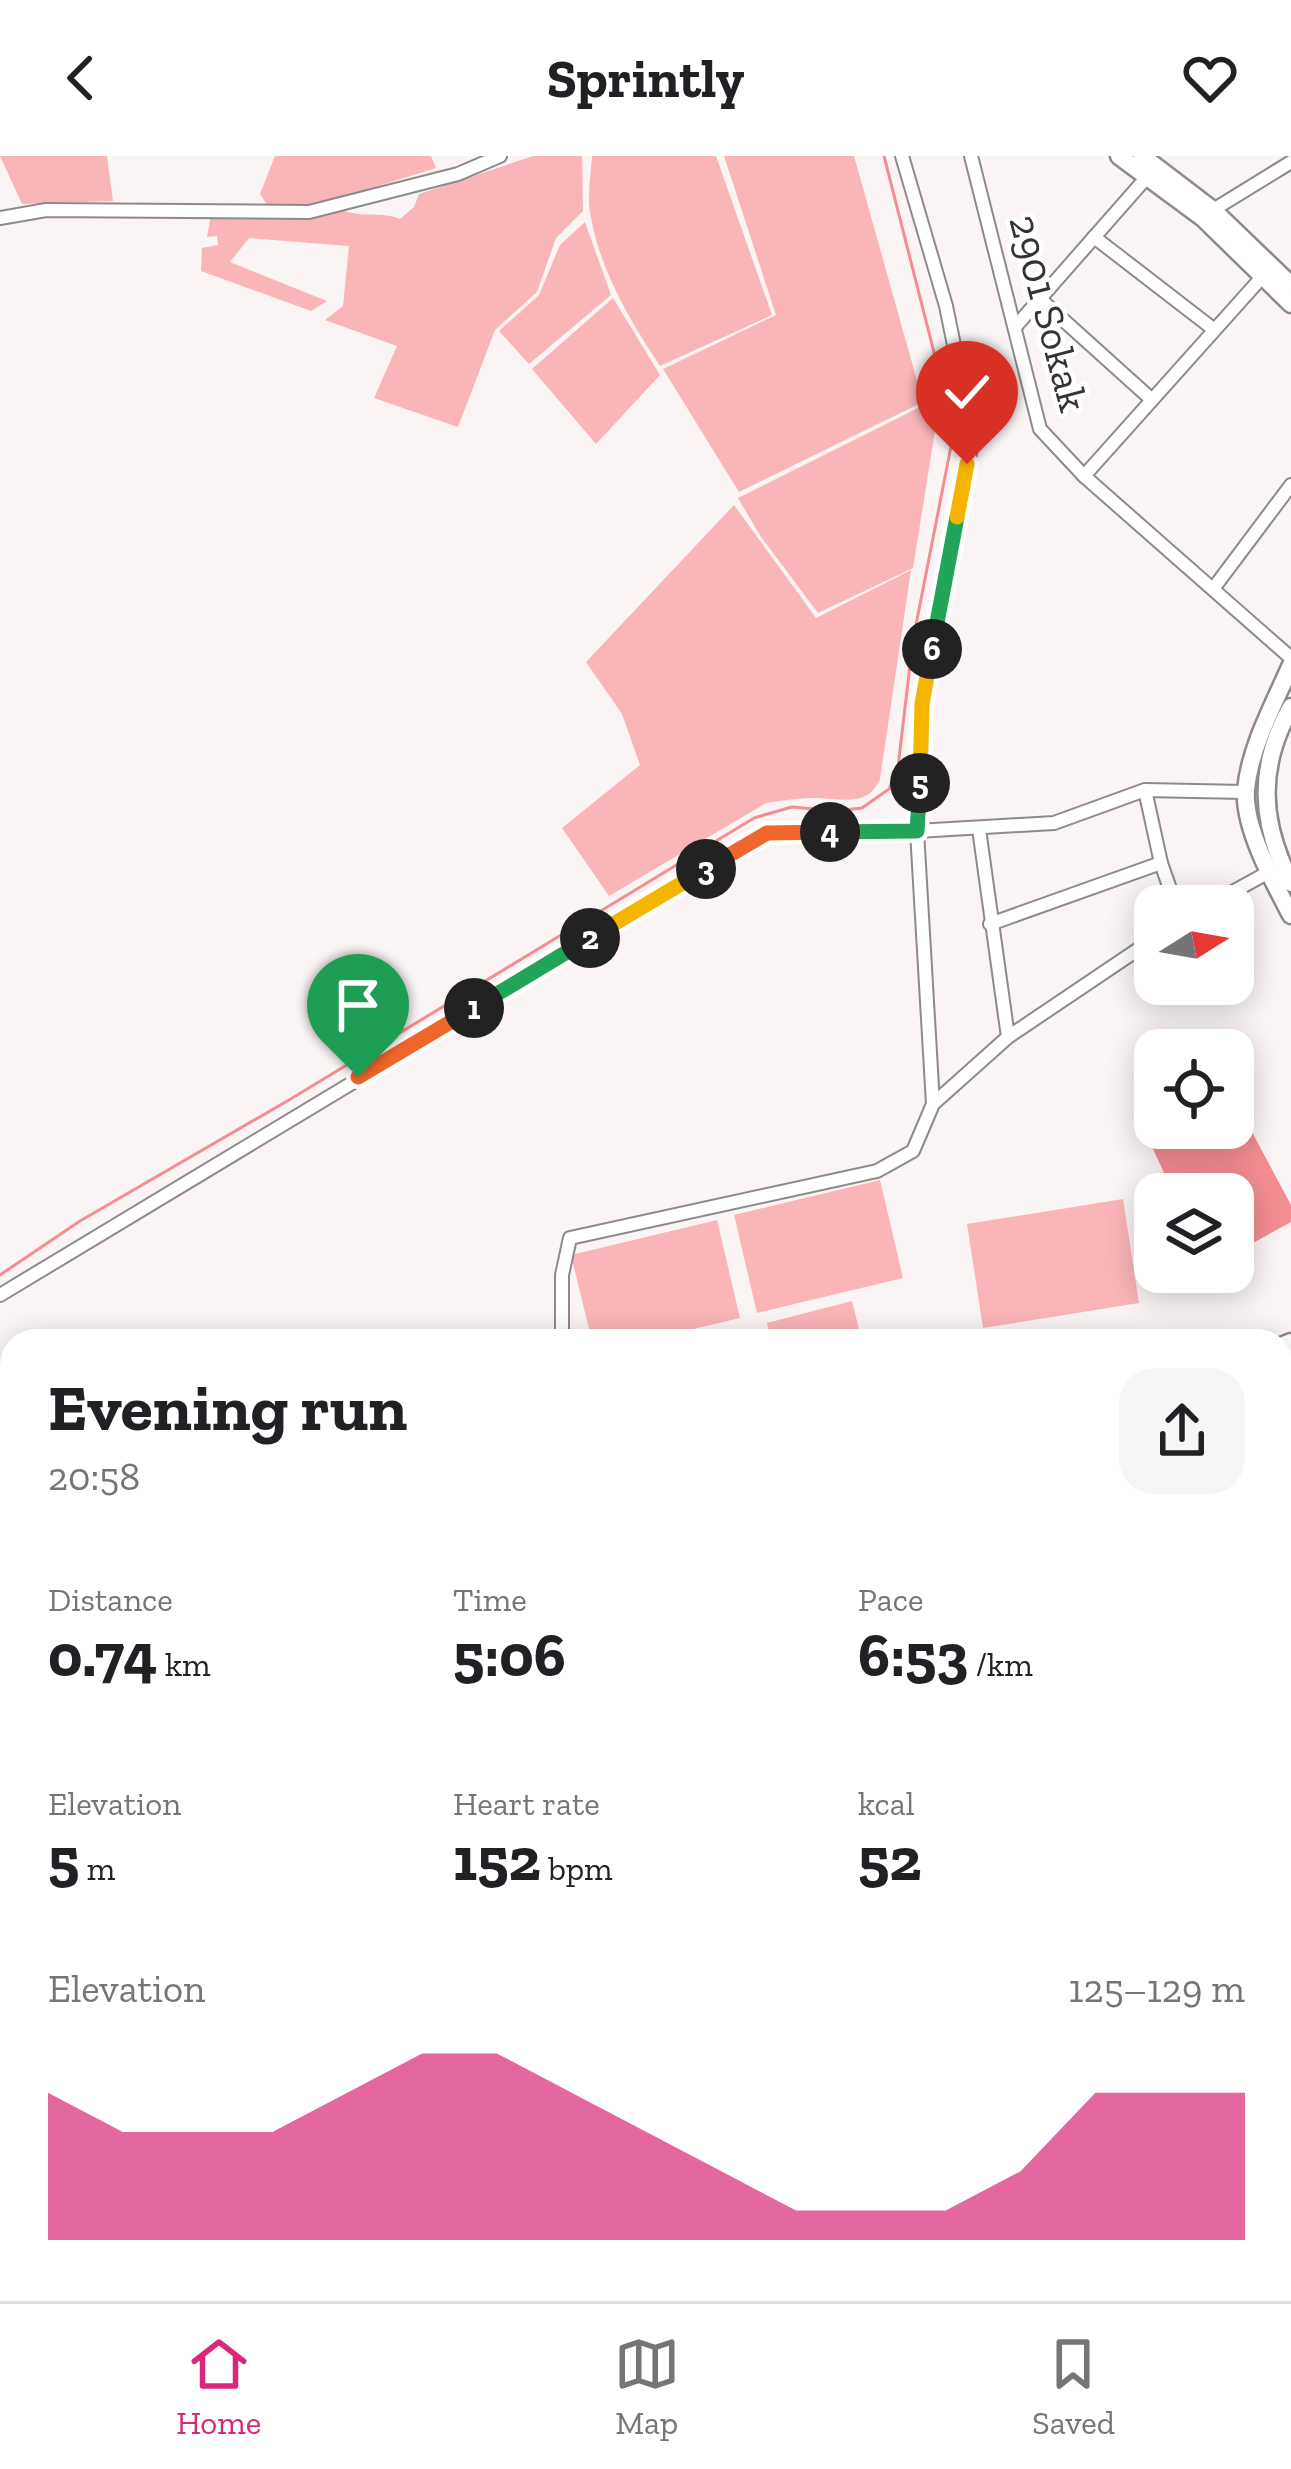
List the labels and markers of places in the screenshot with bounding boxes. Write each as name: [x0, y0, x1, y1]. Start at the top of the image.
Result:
pin: [916, 341, 1018, 464]
pin: 6: [902, 619, 962, 679]
pin: 5: [890, 753, 950, 813]
pin: 4: [800, 802, 860, 862]
pin: 3: [676, 839, 736, 899]
pin: 2: [560, 908, 620, 968]
pin: [307, 954, 409, 1077]
pin: 1: [444, 978, 504, 1038]

